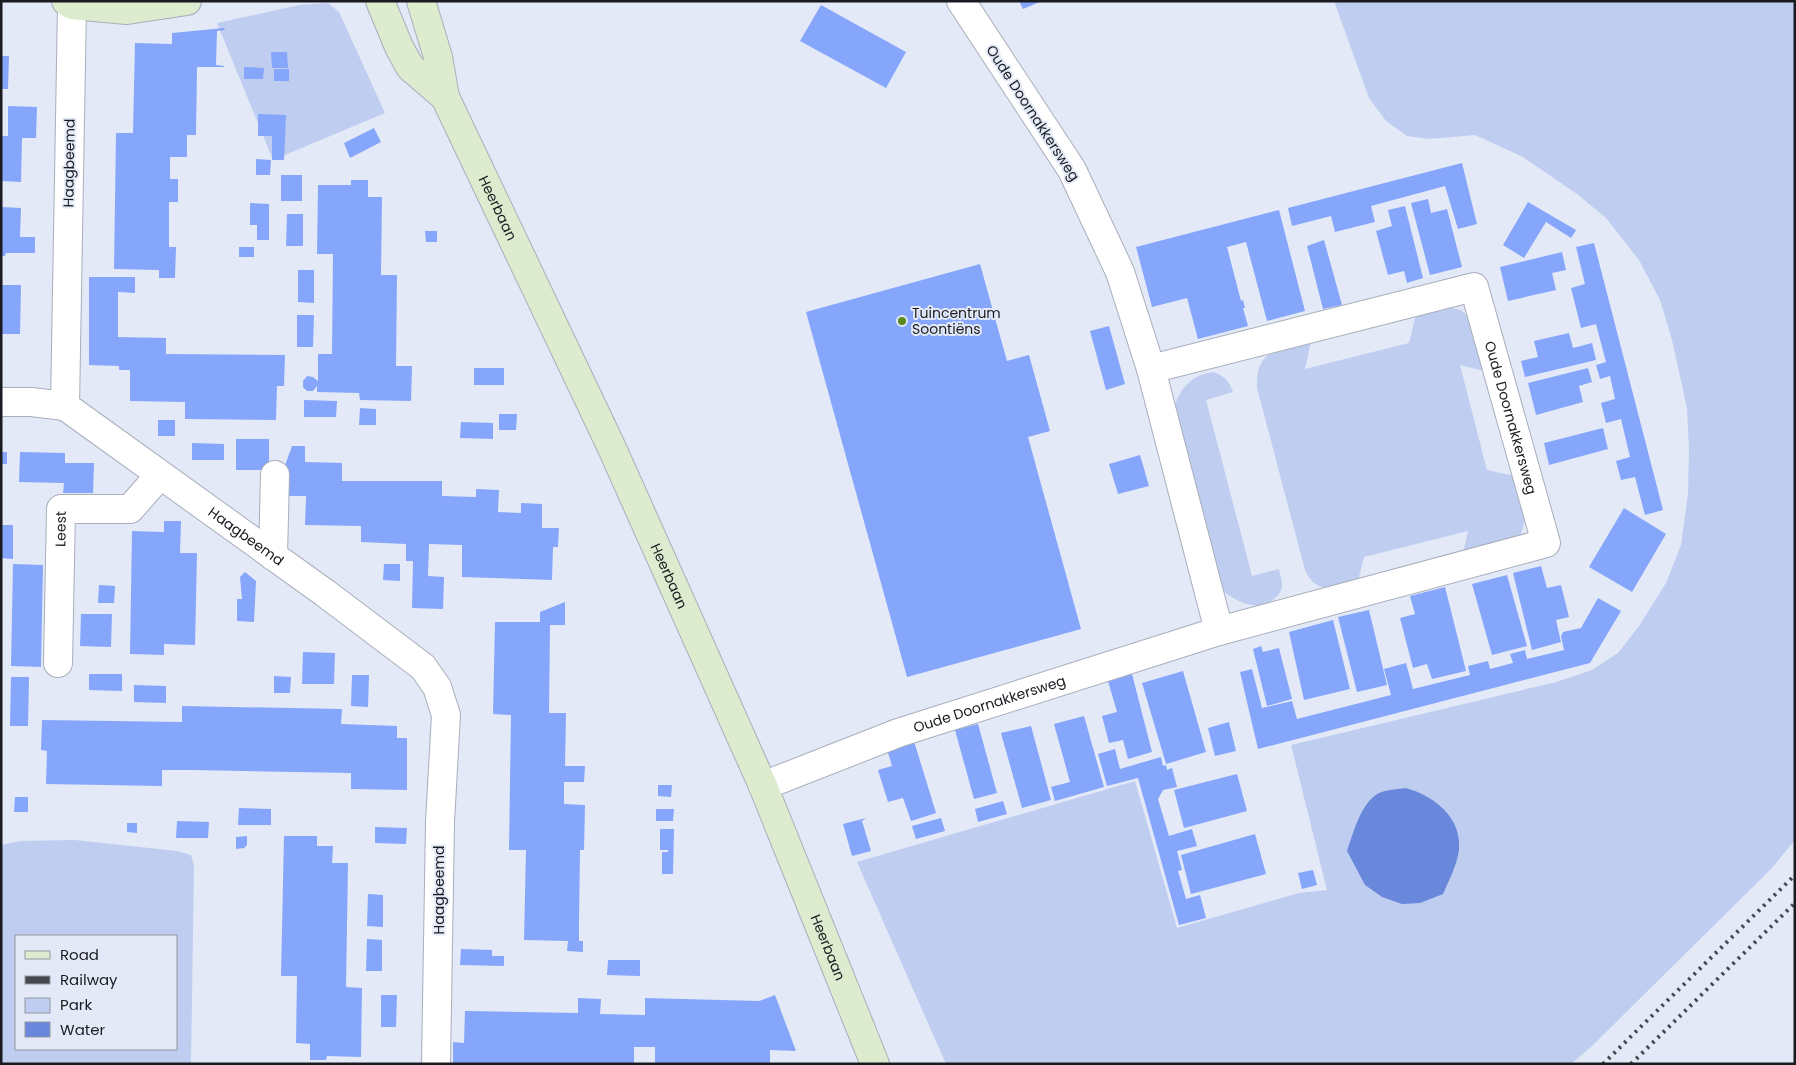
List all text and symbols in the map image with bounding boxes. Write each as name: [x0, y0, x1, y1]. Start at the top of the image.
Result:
street label: Oude Doornakkersweg: [981, 41, 1085, 185]
street label: Haagbeemd: [58, 118, 80, 208]
street label: Heerbaan: [474, 172, 522, 244]
place label: Tuincentrum Soontiëns: [912, 303, 1001, 339]
marker: Tuincentrum Soontiëns: [896, 315, 908, 327]
street label: Oude Doornakkersweg: [1480, 339, 1542, 497]
street label: Haagbeemd: [204, 502, 288, 570]
street label: Leest: [50, 511, 71, 547]
street label: Heerbaan: [646, 540, 692, 612]
street label: Oude Doornakkersweg: [911, 670, 1068, 738]
street label: Haagbeemd: [429, 846, 449, 934]
street label: Heerbaan: [806, 911, 850, 983]
legend: [15, 935, 178, 1050]
text: Road: [60, 944, 99, 965]
text: Railway: [60, 969, 118, 990]
text: Park: [60, 994, 92, 1015]
text: Water: [60, 1019, 106, 1040]

